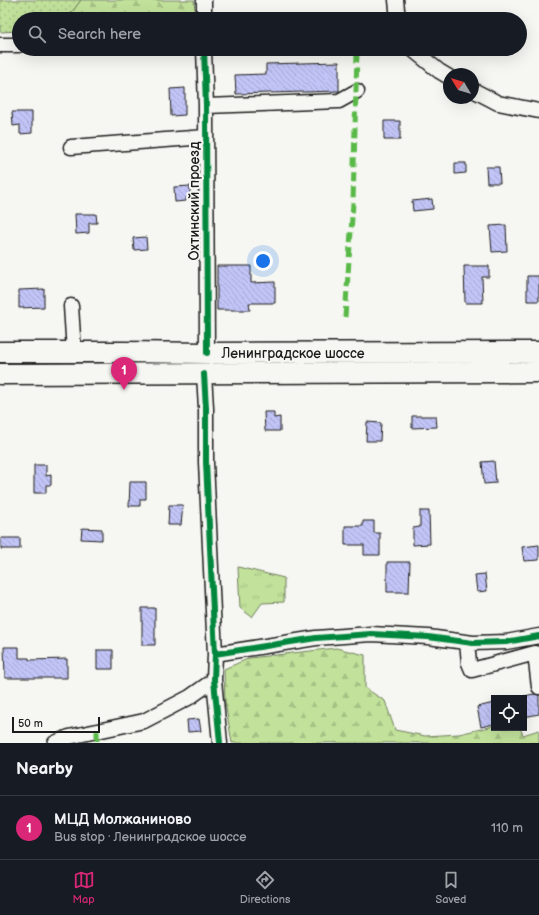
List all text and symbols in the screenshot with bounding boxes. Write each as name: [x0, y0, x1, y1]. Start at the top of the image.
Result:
search box: [12, 12, 527, 56]
icon: search: [26, 23, 48, 45]
text: Search here: [58, 25, 141, 44]
north arrow: [443, 68, 479, 104]
street label: Охтинский проезд: [186, 141, 203, 260]
your location: [253, 251, 273, 271]
street label: Ленинградское шоссе: [220, 345, 365, 362]
pin: 1: [111, 357, 137, 390]
map controls: [491, 695, 527, 731]
button: locate: [491, 695, 527, 731]
scale bar: [12, 715, 100, 734]
text: 50 m: [18, 717, 43, 730]
text: Nearby: [16, 759, 73, 779]
text: МЦД Молжаниново: [54, 810, 191, 829]
text: 1: [26, 820, 32, 836]
text: 110 m: [491, 820, 523, 836]
text: Bus stop · Ленинградское шоссе: [54, 829, 246, 845]
tab: Map: [73, 869, 95, 906]
tab: Directions: [240, 869, 290, 906]
tab: Saved: [436, 869, 466, 906]

